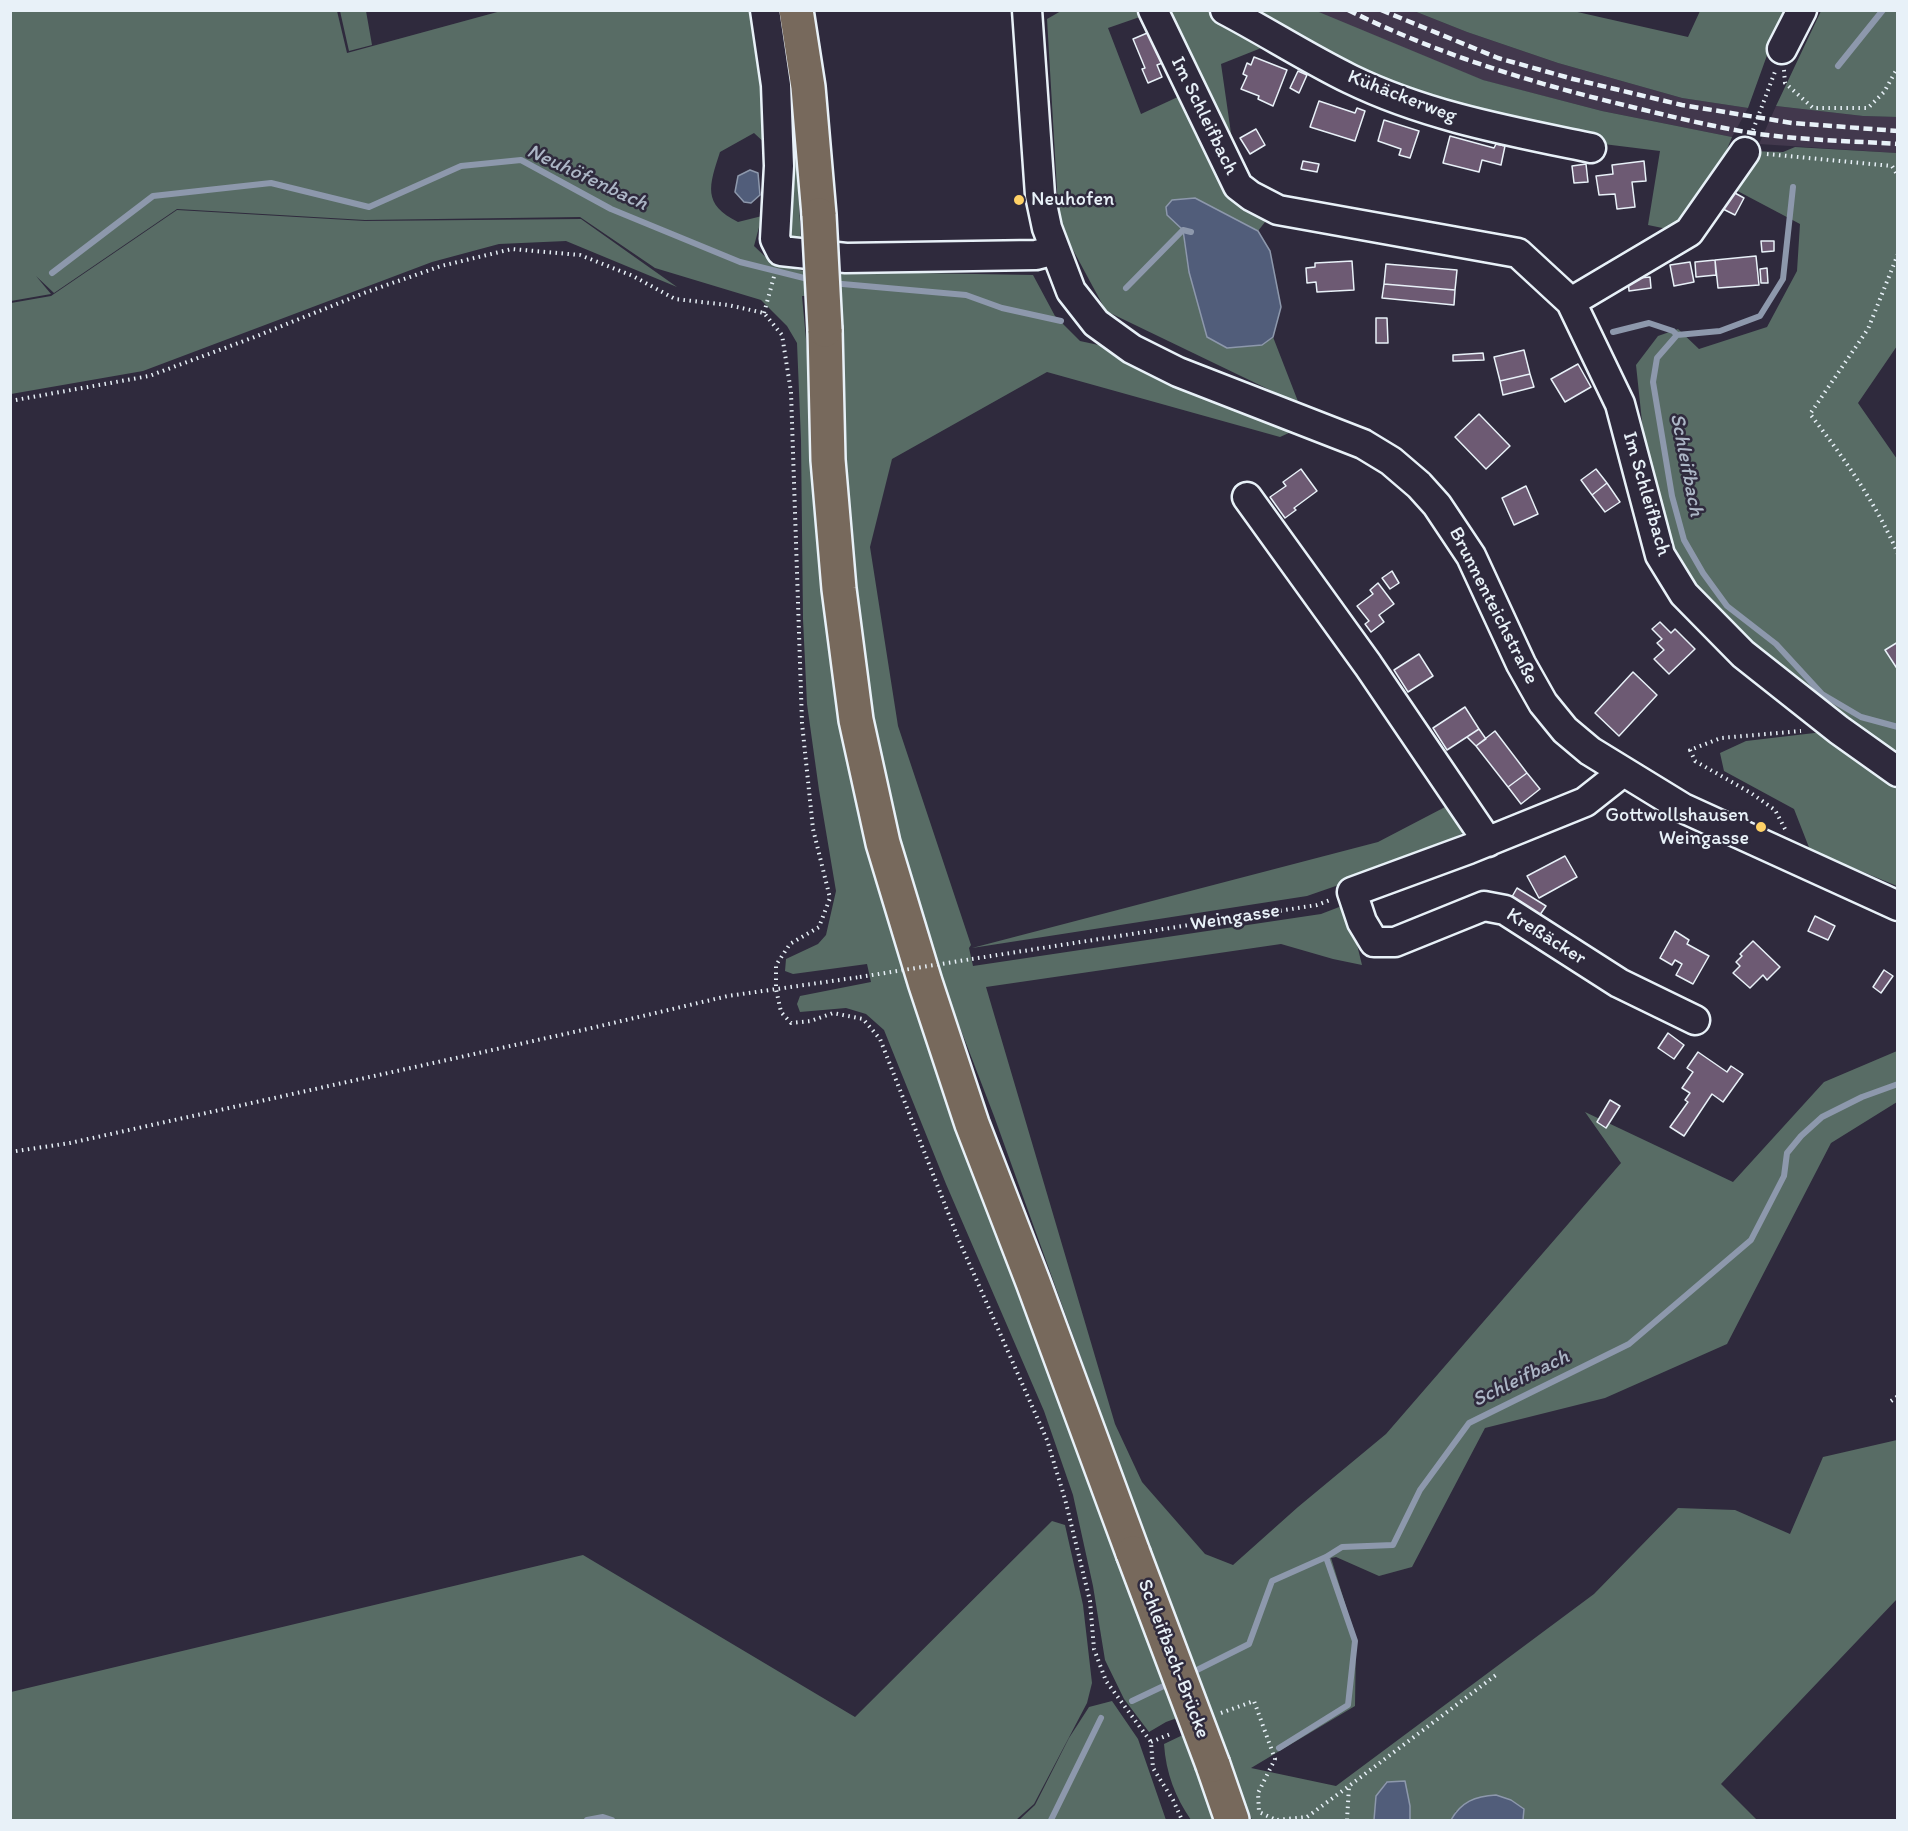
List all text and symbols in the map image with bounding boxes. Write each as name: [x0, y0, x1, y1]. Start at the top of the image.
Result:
street label: Im Schleifbach: [1165, 53, 1243, 179]
street label: Kühäckerweg: [1344, 65, 1460, 129]
water label: Neuhöfenbach: [523, 139, 651, 217]
place label: Neuhofen: [1031, 188, 1114, 212]
marker: Neuhofen: [1012, 193, 1026, 207]
water label: Schleifbach: [1664, 411, 1708, 519]
street label: Im Schleifbach: [1617, 429, 1675, 559]
street label: Brunnenteichstraße: [1443, 523, 1543, 689]
place label: Gottwollshausen Weingasse: [1605, 804, 1749, 851]
marker: Gottwollshausen Weingasse: [1754, 820, 1768, 834]
street label: Weingasse: [1188, 899, 1282, 937]
street label: Kreßäcker: [1502, 903, 1590, 971]
water label: Schleifbach: [1468, 1345, 1574, 1413]
street label: Schleifbach-Brücke: [1132, 1576, 1214, 1742]

